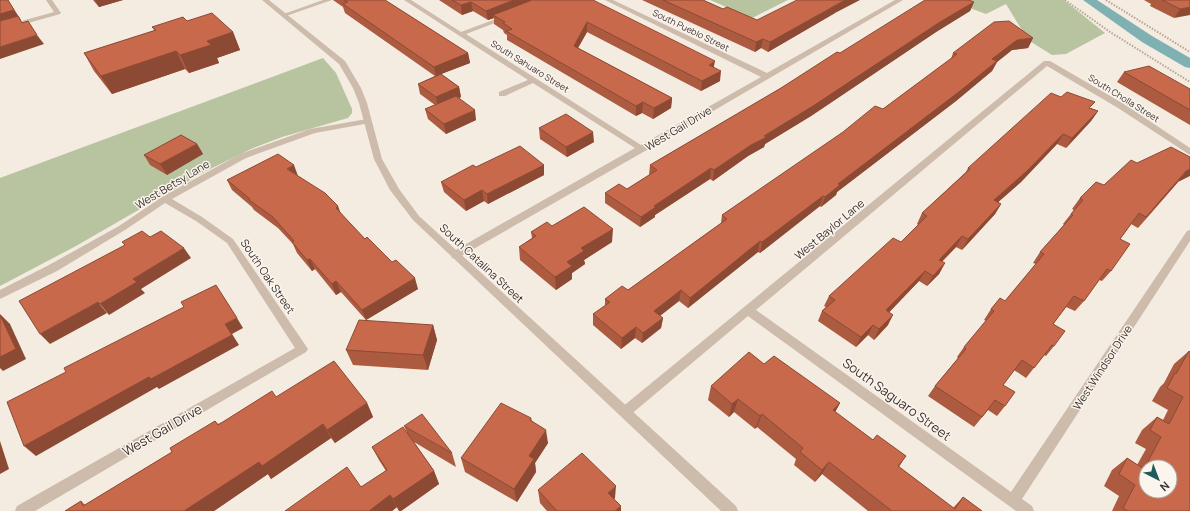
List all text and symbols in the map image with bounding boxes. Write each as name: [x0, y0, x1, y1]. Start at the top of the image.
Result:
street label: South Pueblo Street: [650, 6, 732, 54]
street label: South Sahuaro Street: [488, 37, 572, 96]
street label: South Cholla Street: [1086, 71, 1162, 125]
street label: West Gail Drive: [642, 102, 715, 154]
street label: West Betsy Lane: [132, 156, 212, 212]
street label: West Baylor Lane: [791, 195, 867, 263]
street label: South Catalina Street: [437, 220, 527, 306]
street label: South Oak Street: [237, 236, 299, 316]
street label: West Windsor Drive: [1069, 321, 1135, 412]
street label: South Saguaro Street: [839, 354, 955, 444]
street label: West Gail Drive: [119, 400, 205, 460]
north arrow: [1138, 459, 1178, 499]
text: N: [1157, 479, 1173, 495]

